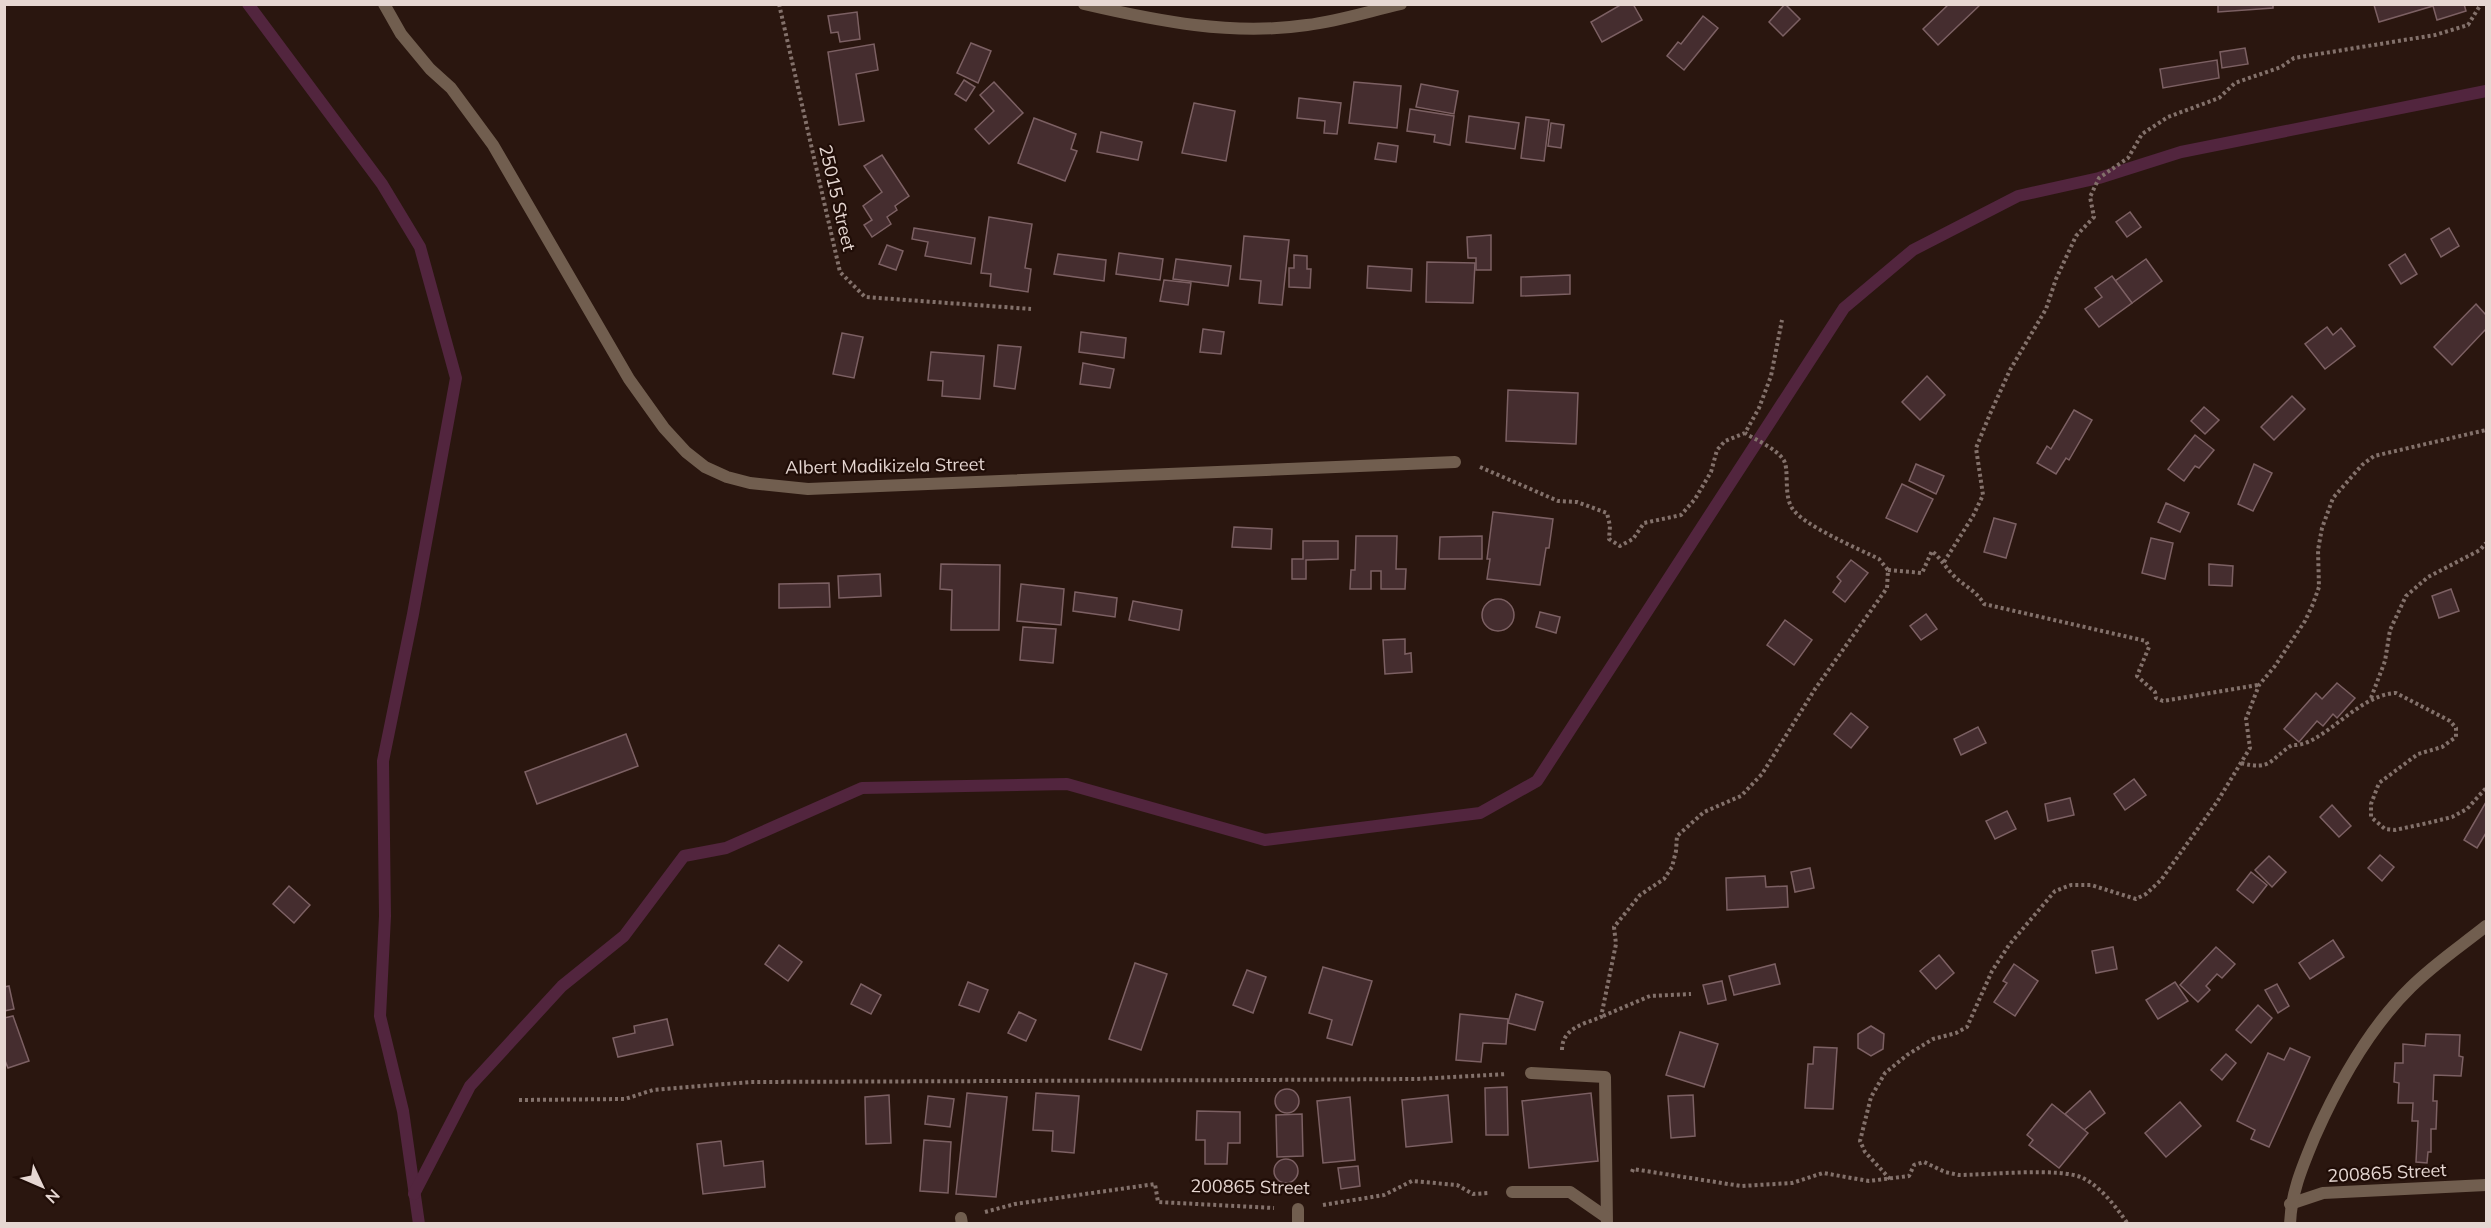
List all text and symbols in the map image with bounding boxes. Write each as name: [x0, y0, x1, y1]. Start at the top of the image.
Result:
street label: 25015 Street: [814, 142, 861, 253]
street label: Albert Madikizela Street: [785, 452, 985, 479]
north arrow: [12, 1156, 72, 1216]
street label: 200865 Street: [2327, 1158, 2447, 1187]
street label: 200865 Street: [1190, 1174, 1310, 1199]
text: N: [41, 1185, 64, 1208]

